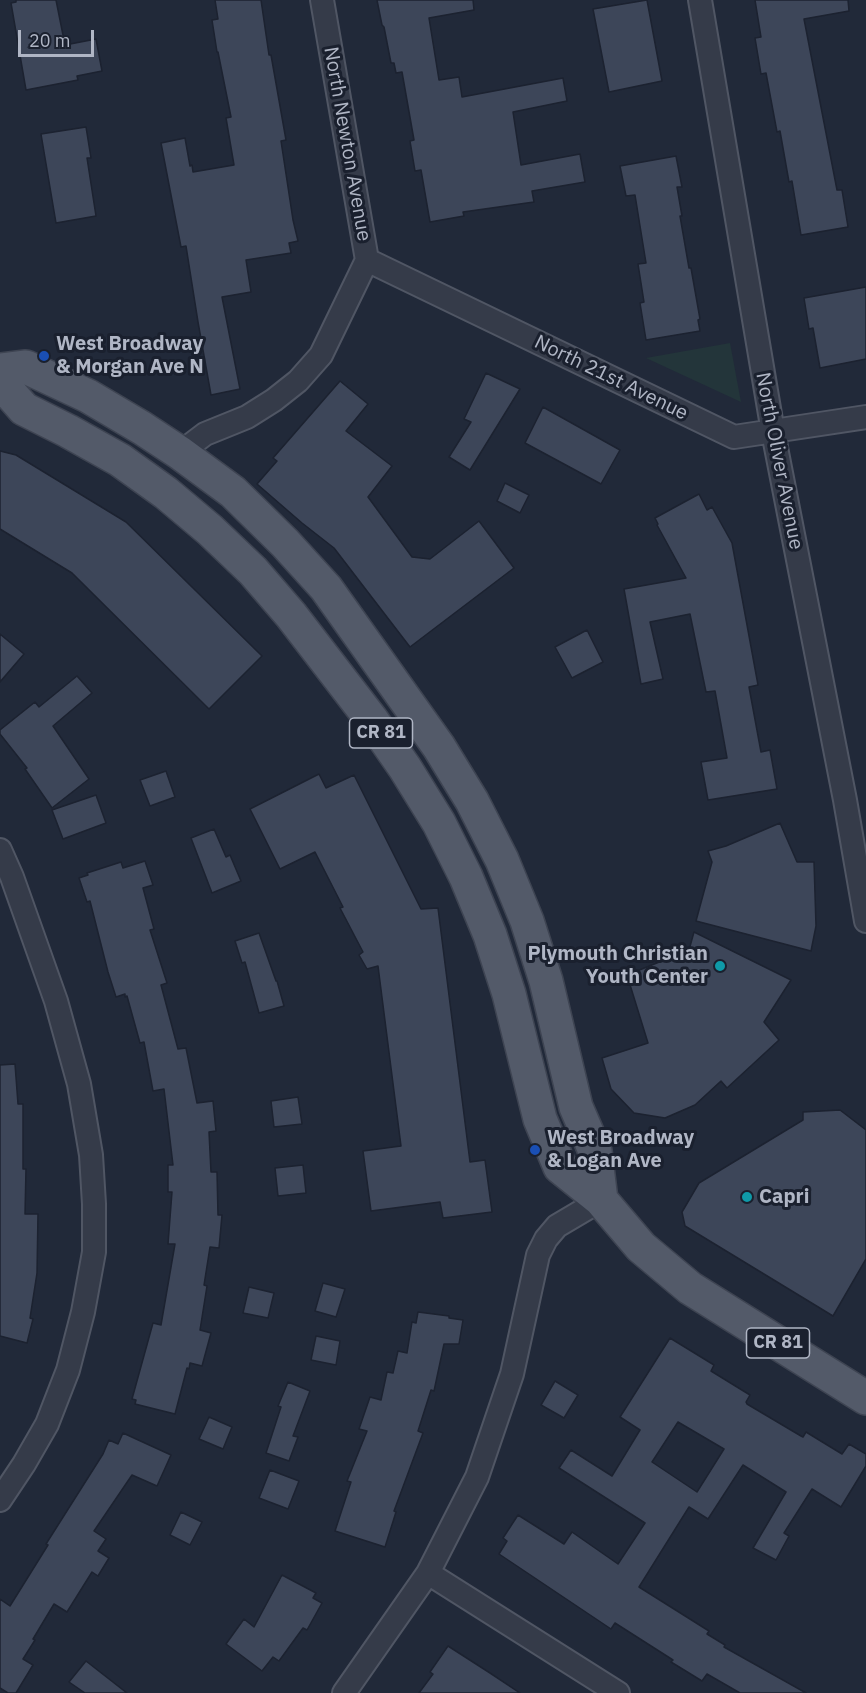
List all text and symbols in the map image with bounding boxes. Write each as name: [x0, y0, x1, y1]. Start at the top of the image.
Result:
scale bar: [21, 18, 98, 56]
text: 20 m: [29, 29, 71, 52]
street label: North Newton Avenue: [318, 45, 376, 243]
street label: North 21st Avenue: [530, 330, 692, 426]
place label: West Broadway & Morgan Ave N: [56, 332, 204, 379]
marker: West Broadway & Morgan Ave N: [37, 349, 51, 363]
street label: North Oliver Avenue: [750, 370, 808, 552]
road number: CR 81: [350, 718, 412, 748]
place label: Plymouth Christian Youth Center: [528, 942, 708, 989]
marker: Plymouth Christian Youth Center: [713, 959, 727, 973]
place label: West Broadway & Logan Ave: [547, 1126, 694, 1173]
marker: West Broadway & Logan Ave: [528, 1143, 542, 1157]
place label: Capri: [759, 1185, 809, 1209]
marker: Capri: [740, 1190, 754, 1204]
road number: CR 81: [746, 1328, 810, 1358]

